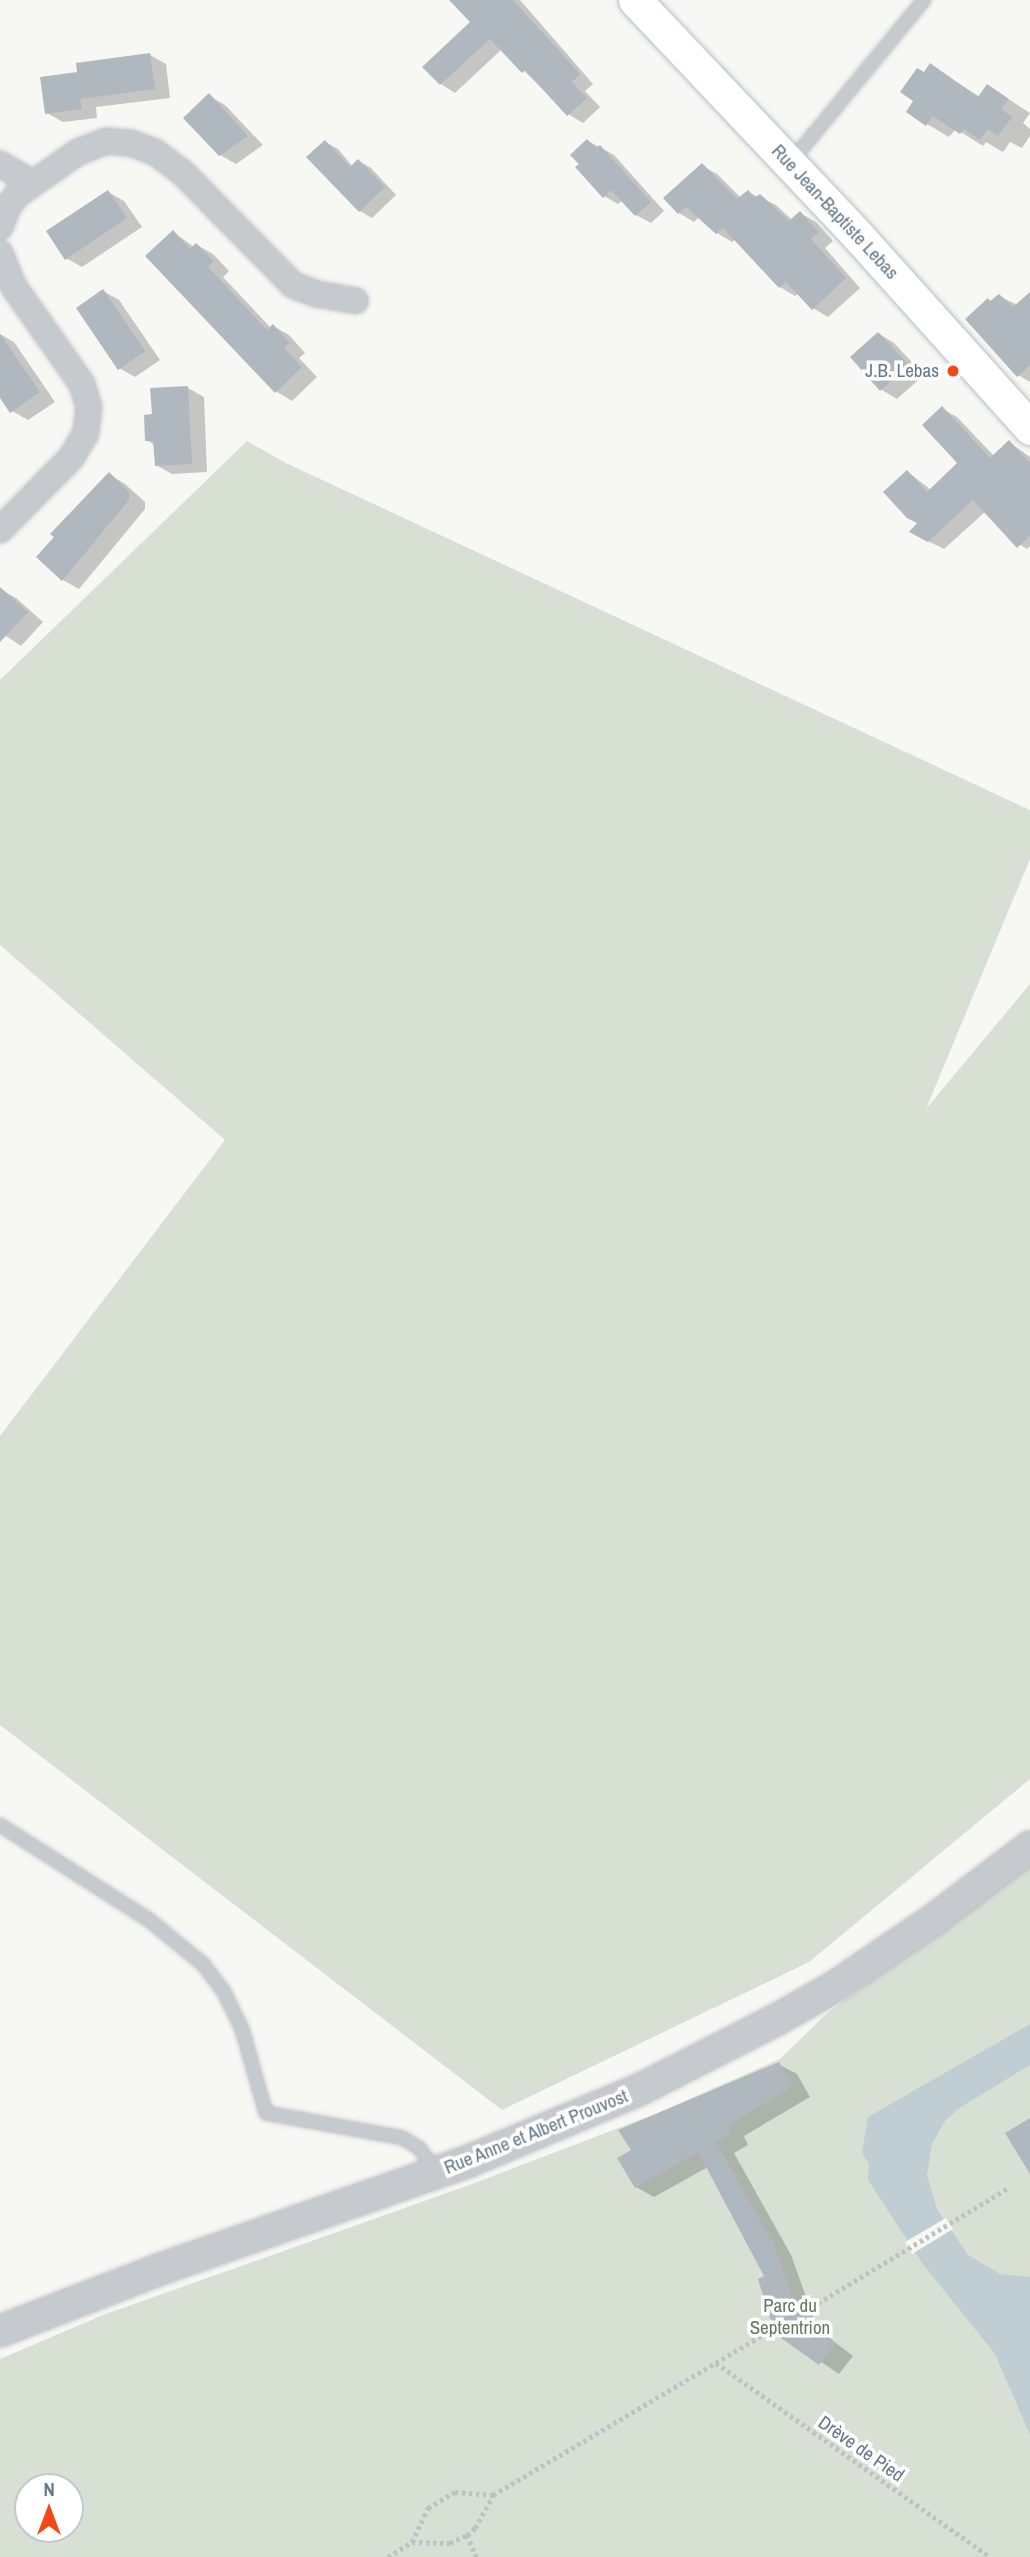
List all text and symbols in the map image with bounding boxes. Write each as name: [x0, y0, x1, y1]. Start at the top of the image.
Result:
street label: Rue Jean-Baptiste Lebas: [767, 140, 903, 284]
place label: J.B. Lebas: [865, 360, 939, 382]
marker: J.B. Lebas: [945, 363, 961, 379]
street label: Rue Anne et Albert Prouvost: [440, 2084, 632, 2180]
park label: Parc du Septentrion: [750, 2295, 830, 2339]
street label: Drève de Pied: [814, 2411, 908, 2487]
north arrow: [14, 2473, 84, 2543]
text: N: [43, 2476, 55, 2502]

